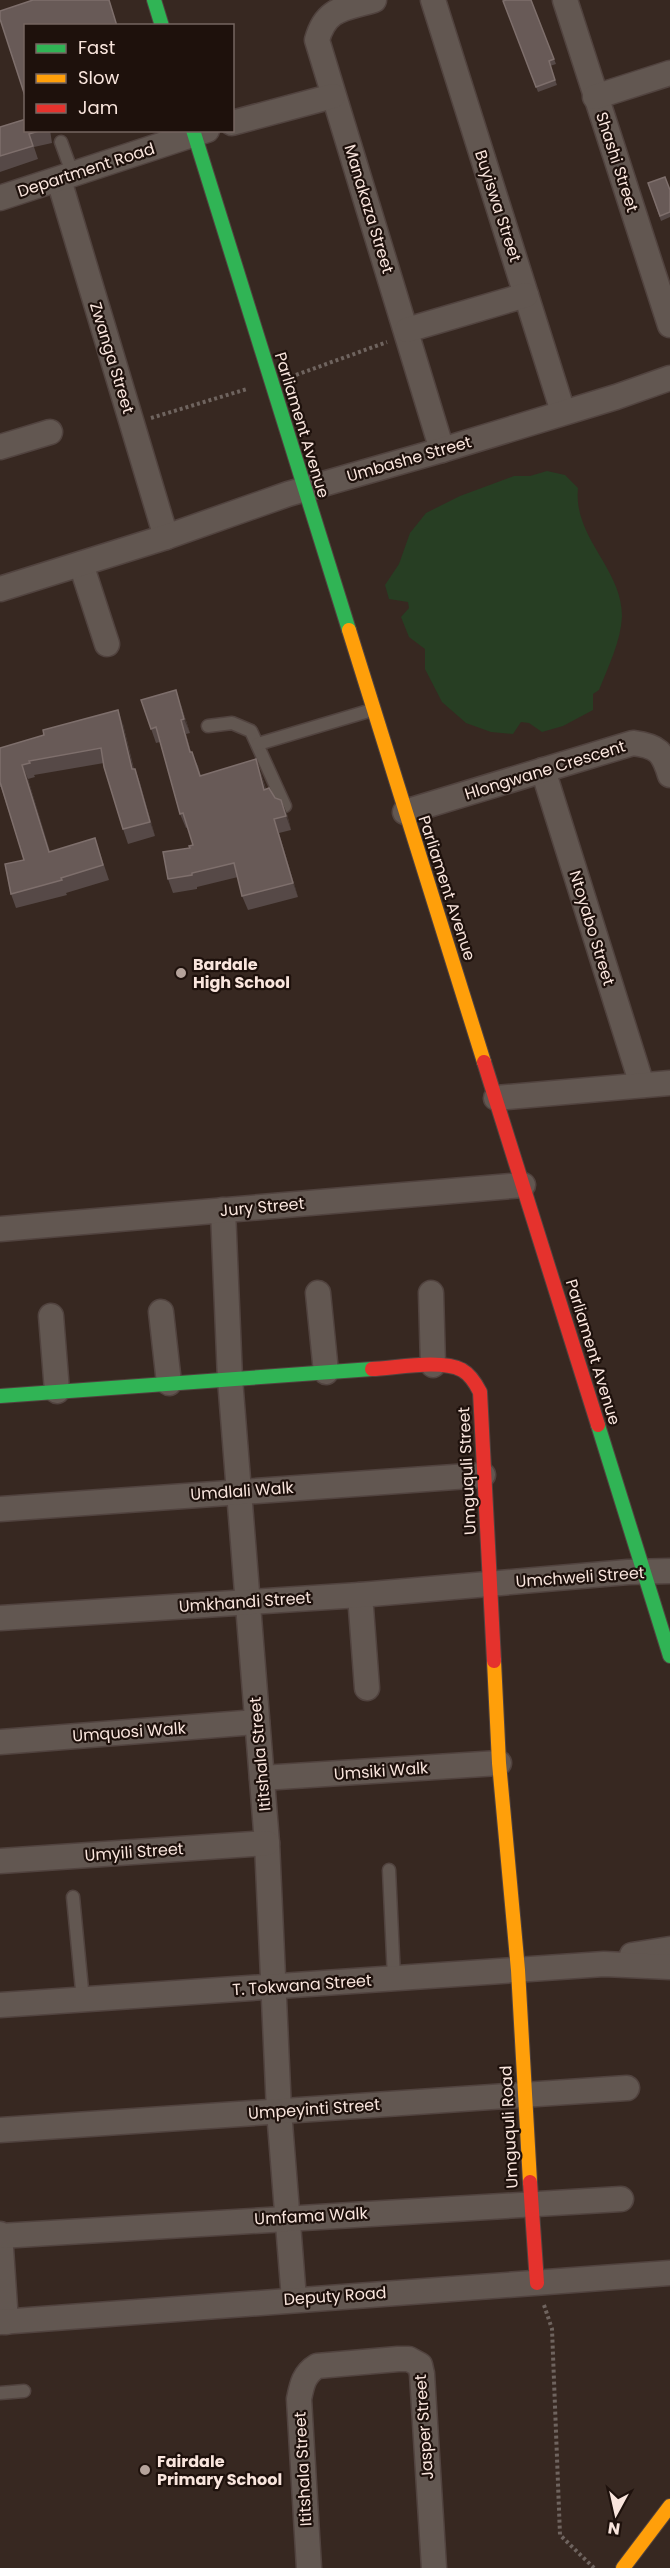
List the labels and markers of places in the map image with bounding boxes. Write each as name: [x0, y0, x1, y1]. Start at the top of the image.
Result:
place label: Bardale High School: [193, 953, 290, 994]
marker: Bardale High School: [174, 966, 188, 980]
place label: Fairdale Primary School: [157, 2450, 282, 2491]
marker: Fairdale Primary School: [138, 2463, 152, 2477]

